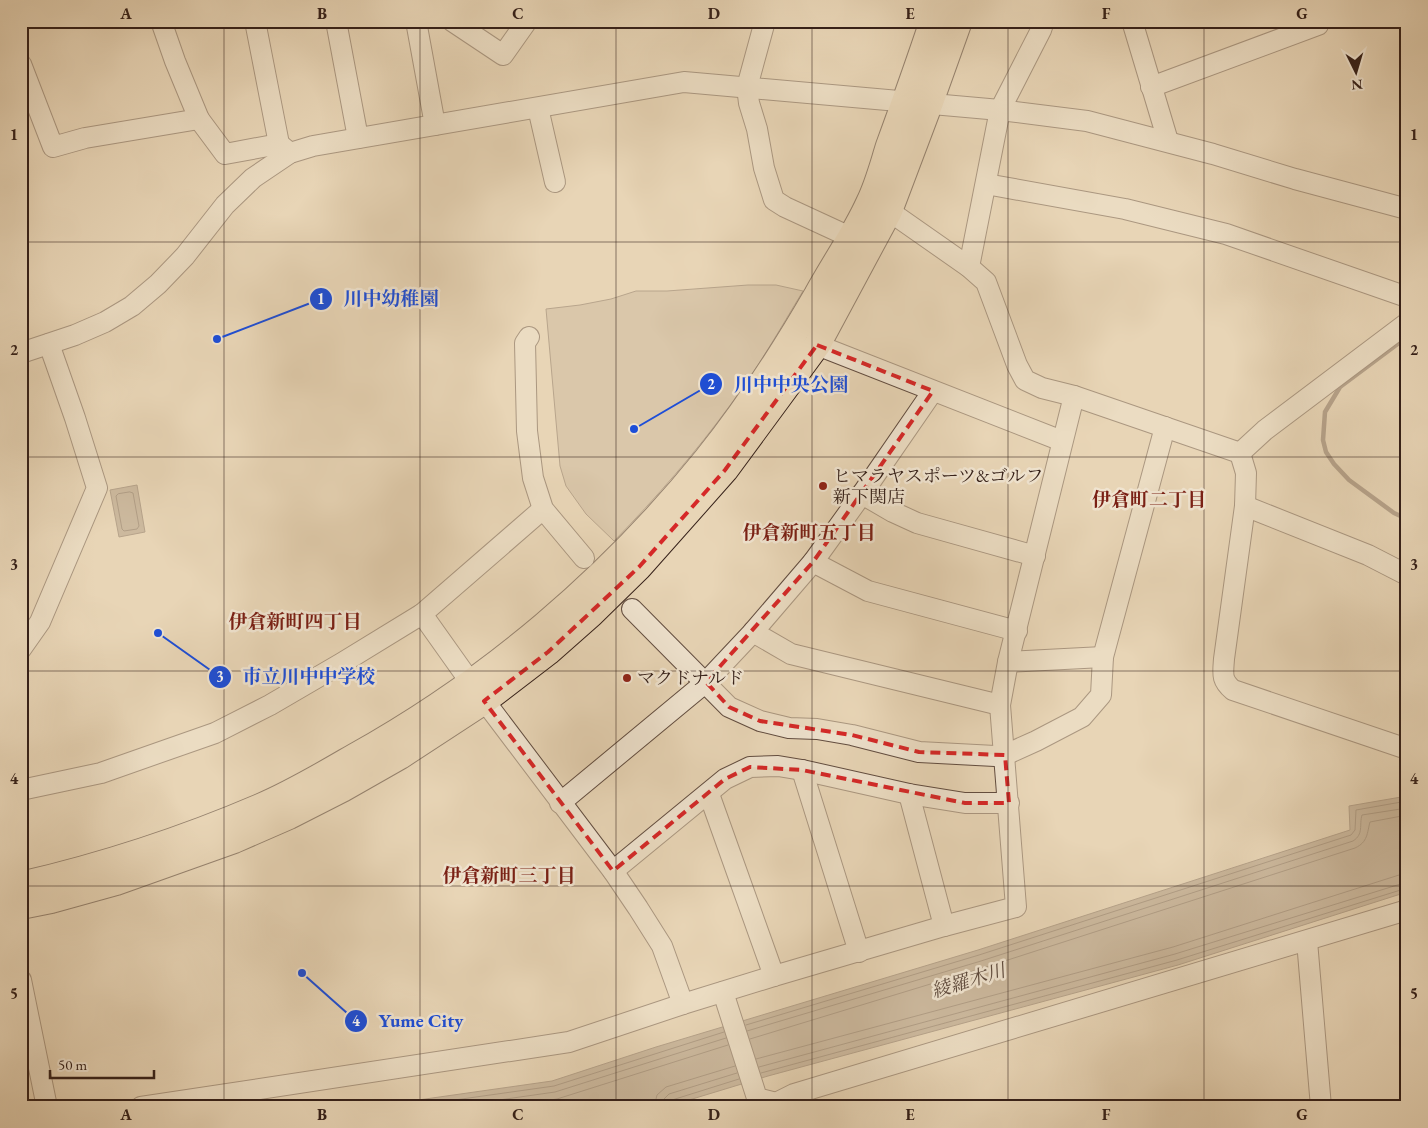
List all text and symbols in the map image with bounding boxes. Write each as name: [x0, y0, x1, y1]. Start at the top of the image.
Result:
text: A: [119, 3, 132, 24]
text: B: [317, 3, 327, 24]
text: C: [512, 3, 524, 24]
text: D: [708, 3, 720, 24]
text: E: [905, 3, 915, 24]
text: F: [1102, 3, 1111, 24]
text: G: [1296, 3, 1308, 24]
north arrow: [1330, 48, 1380, 98]
text: N: [1350, 75, 1364, 94]
text: 1: [10, 124, 18, 145]
text: 1: [1410, 124, 1418, 145]
callout: 川中幼稚園: [308, 282, 448, 316]
text: 川中幼稚園: [343, 286, 439, 311]
text: 1: [317, 289, 325, 308]
text: 2: [10, 339, 19, 360]
text: 2: [1410, 339, 1419, 360]
callout: 川中中央公園: [699, 367, 858, 401]
text: 川中中央公園: [734, 372, 848, 397]
text: 2: [707, 374, 715, 393]
place label: ヒマラヤスポーツ&ゴルフ 新下関店: [833, 464, 1044, 508]
marker: ヒマラヤスポーツ&ゴルフ 新下関店: [817, 480, 829, 492]
district label: 伊倉町二丁目: [1092, 487, 1206, 512]
district label: 伊倉新町五丁目: [742, 520, 876, 545]
text: 3: [10, 554, 18, 575]
text: 3: [1410, 554, 1418, 575]
district label: 伊倉新町四丁目: [228, 609, 362, 634]
callout: 市立川中中学校: [208, 660, 386, 694]
text: 市立川中中学校: [242, 664, 376, 689]
place label: マクドナルド: [637, 666, 744, 689]
text: 3: [216, 667, 224, 686]
marker: マクドナルド: [621, 672, 633, 684]
text: 4: [10, 768, 19, 789]
text: 4: [1410, 768, 1419, 789]
district label: 伊倉新町三丁目: [442, 863, 576, 888]
water label: 綾羅木川: [928, 957, 1010, 1004]
text: 5: [10, 983, 18, 1004]
text: 5: [1410, 983, 1418, 1004]
callout: Yume City: [343, 1004, 473, 1038]
text: Yume City: [379, 1008, 464, 1033]
text: 4: [352, 1011, 361, 1030]
scale bar: [50, 1048, 154, 1080]
text: 50 m: [58, 1055, 87, 1074]
text: A: [119, 1104, 132, 1125]
text: B: [317, 1104, 327, 1125]
text: C: [512, 1104, 524, 1125]
text: D: [708, 1104, 720, 1125]
text: E: [905, 1104, 915, 1125]
text: F: [1102, 1104, 1111, 1125]
text: G: [1296, 1104, 1308, 1125]

